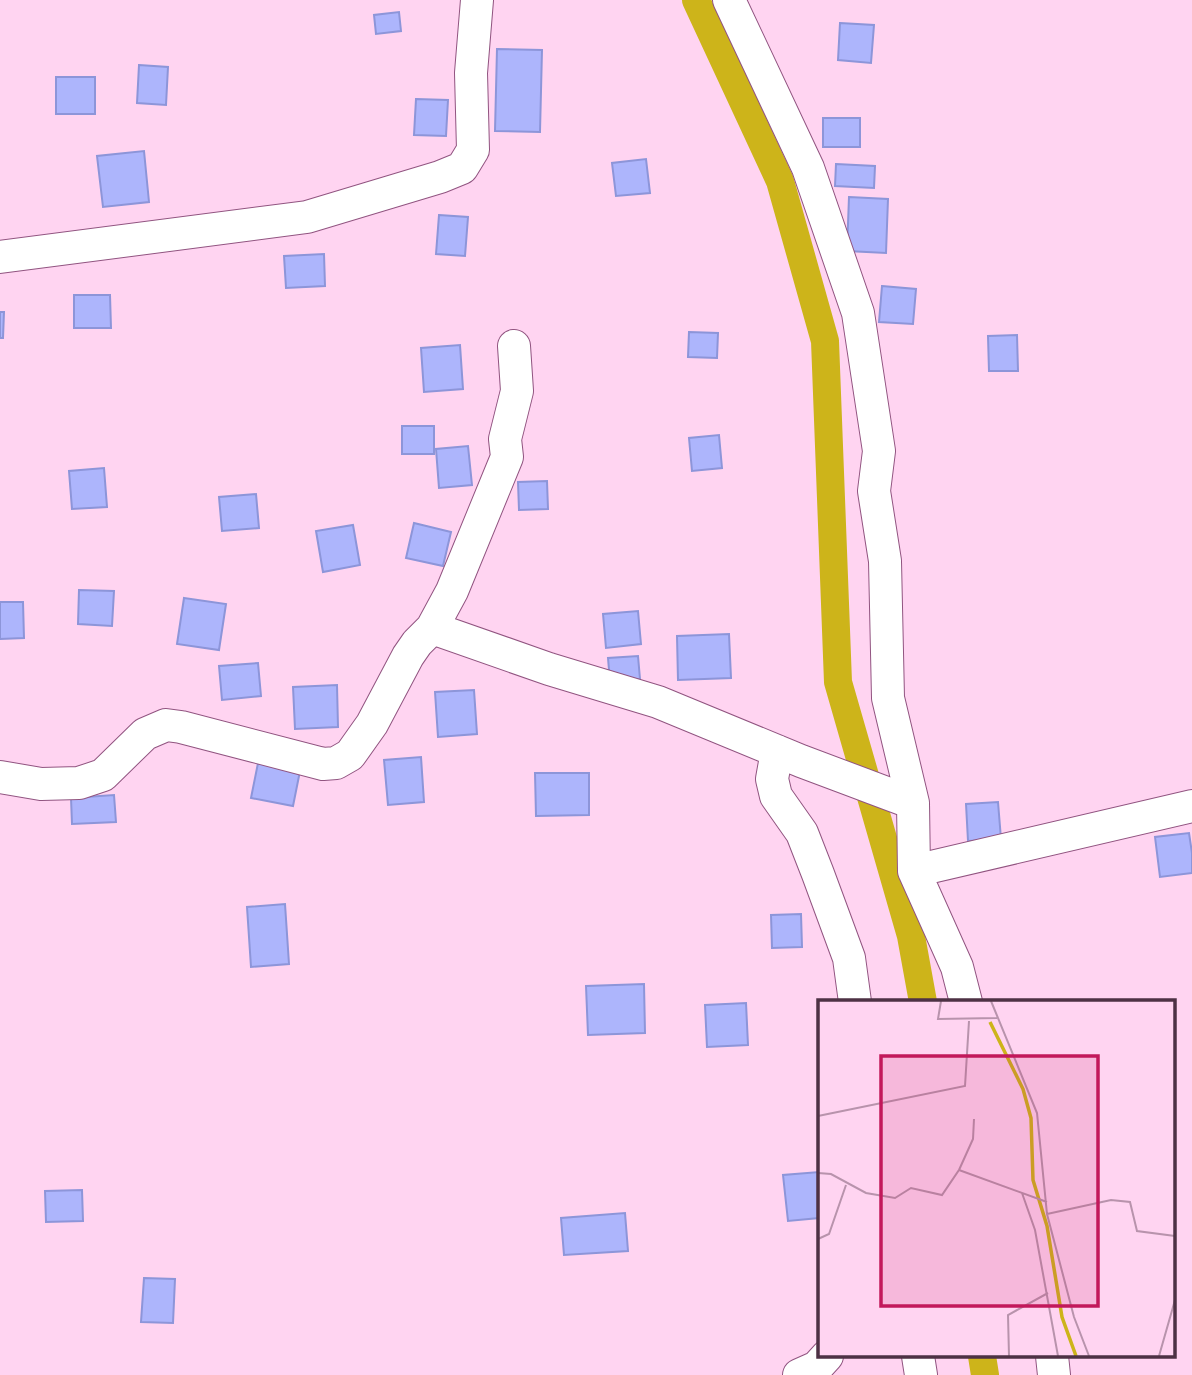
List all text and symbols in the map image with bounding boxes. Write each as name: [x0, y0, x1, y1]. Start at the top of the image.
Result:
inset map: [818, 1000, 1174, 1358]

